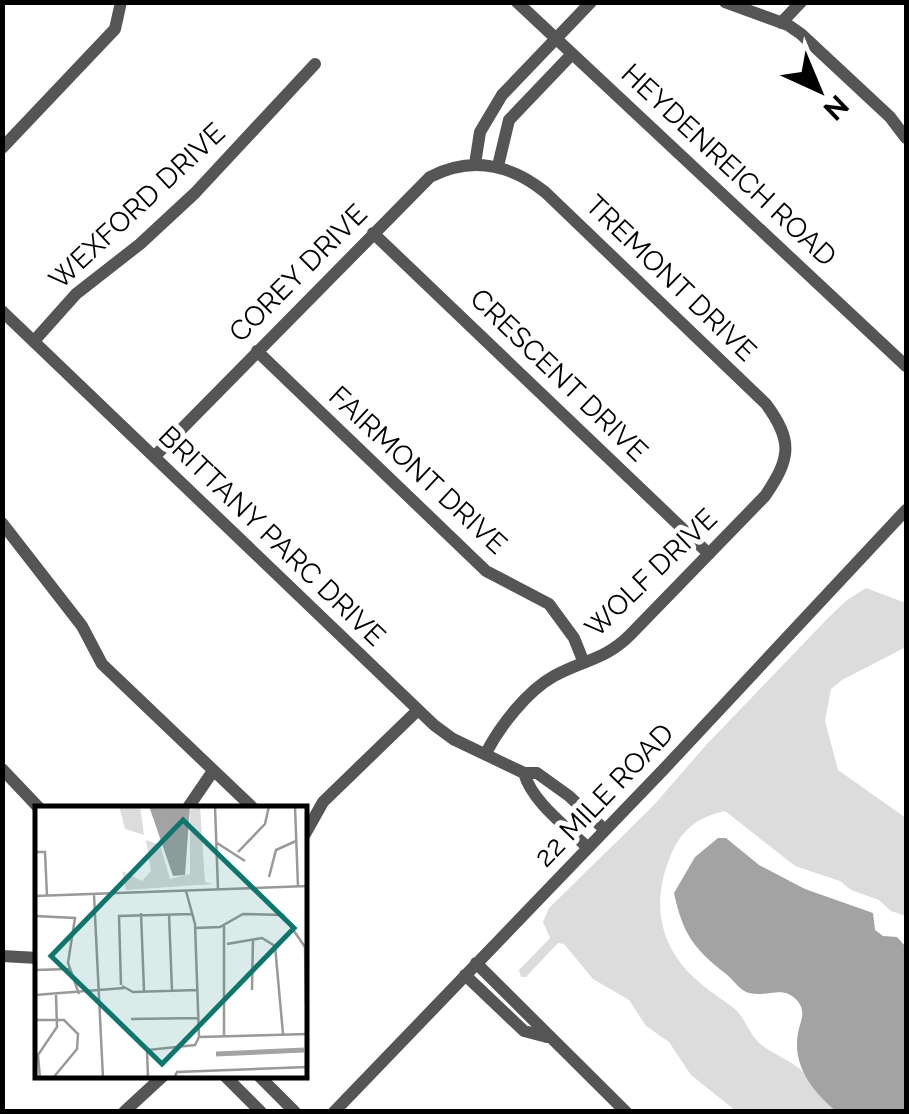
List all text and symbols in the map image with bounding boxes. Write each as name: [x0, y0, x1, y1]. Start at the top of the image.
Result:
north arrow: [769, 40, 869, 140]
street label: HEYDENREICH ROAD: [615, 57, 843, 273]
street label: WEXFORD DRIVE: [42, 116, 232, 296]
street label: TREMONT DRIVE: [579, 188, 763, 368]
street label: COREY DRIVE: [222, 197, 374, 349]
street label: CRESCENT DRIVE: [463, 282, 655, 468]
street label: FAIRMONT DRIVE: [322, 379, 514, 561]
street label: BRITTANY PARC DRIVE: [152, 419, 392, 653]
street label: WOLF DRIVE: [578, 502, 724, 644]
street label: 22 MILE ROAD: [528, 717, 680, 873]
inset map: [35, 806, 308, 1079]

